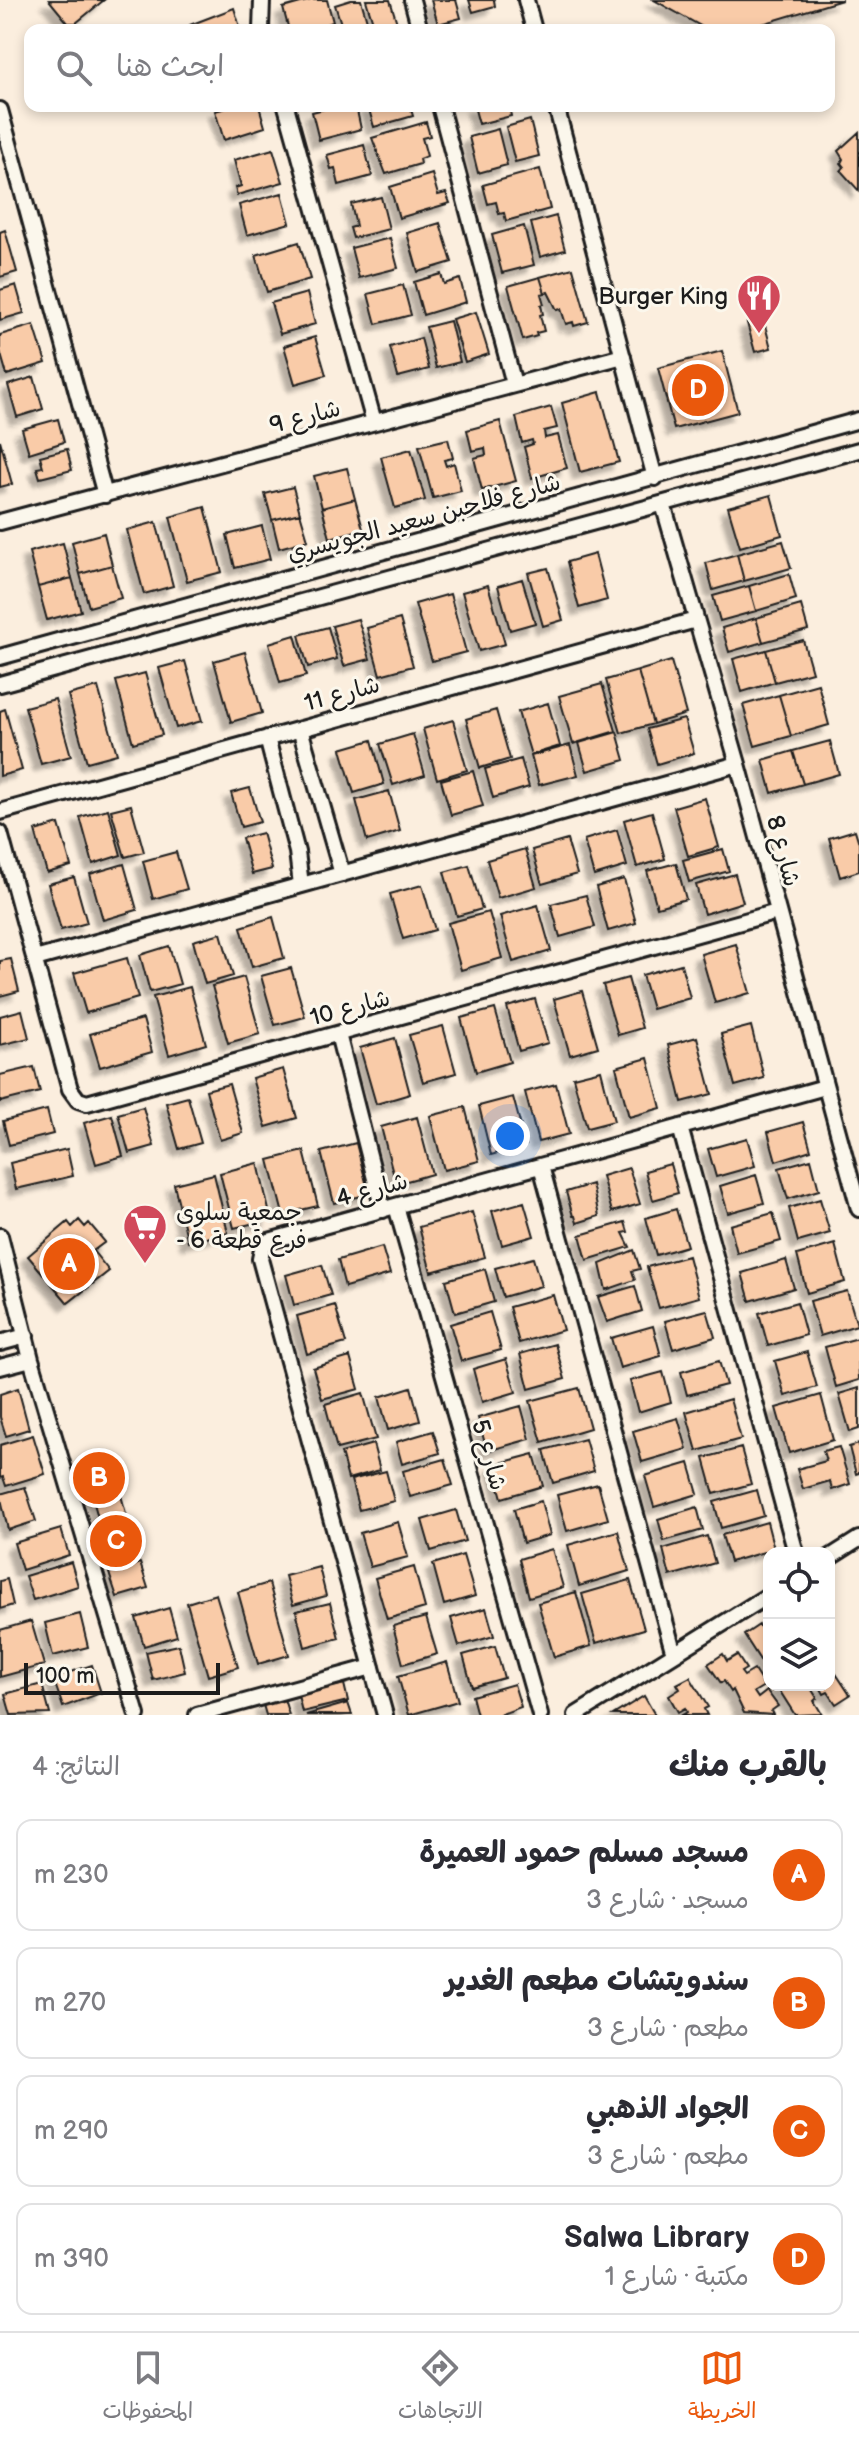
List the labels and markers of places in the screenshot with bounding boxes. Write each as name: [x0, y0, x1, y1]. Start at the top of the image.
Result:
restaurant icon: Burger King: [735, 272, 783, 335]
place label: Burger King: [598, 282, 728, 311]
pin: D: [672, 360, 724, 420]
place label: جمعية سلوى - فرع قطعة 6: [176, 1198, 307, 1257]
supermarket icon: جمعية سلوى - فرع قطعة 6: [121, 1202, 169, 1265]
pin: A: [43, 1234, 95, 1294]
pin: B: [73, 1448, 125, 1508]
pin: C: [90, 1511, 142, 1571]

